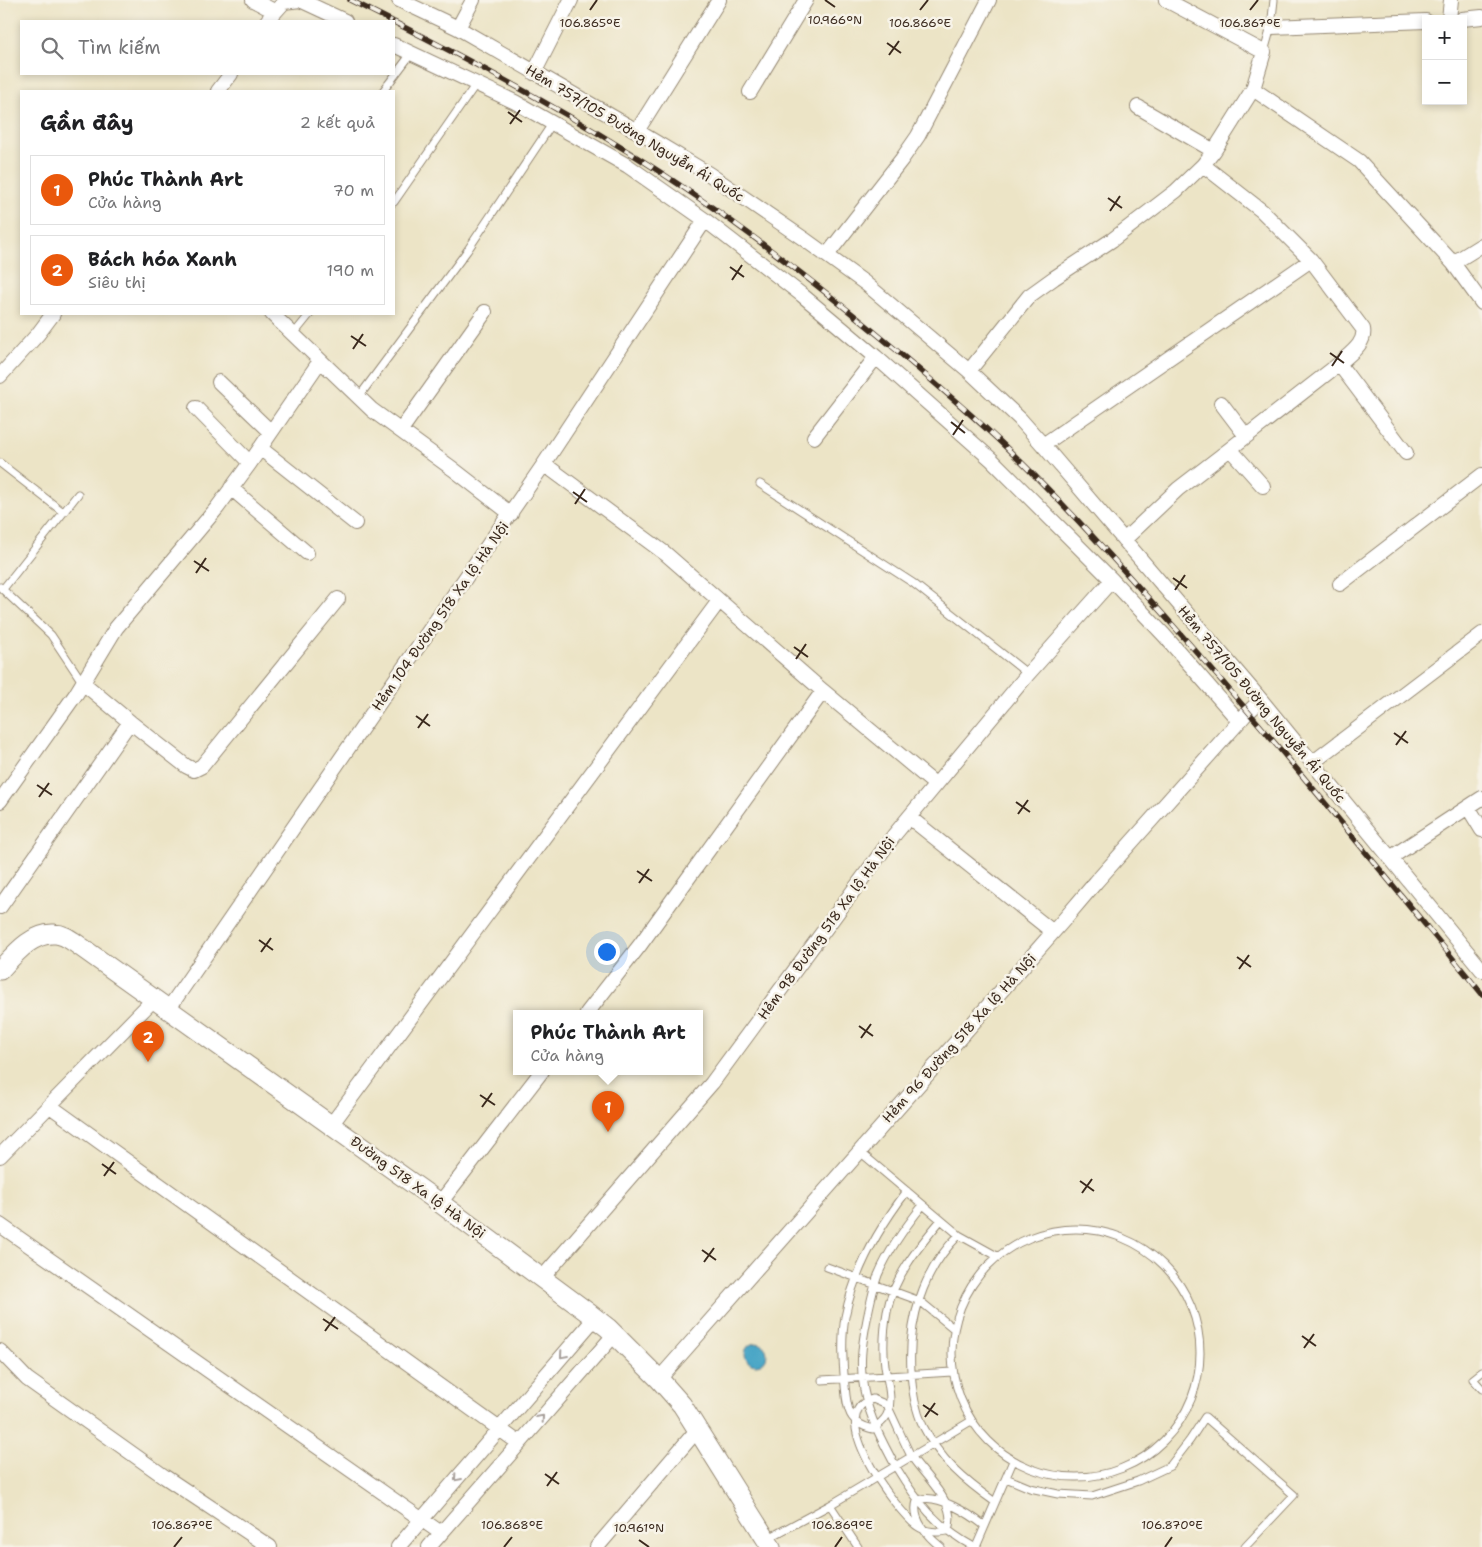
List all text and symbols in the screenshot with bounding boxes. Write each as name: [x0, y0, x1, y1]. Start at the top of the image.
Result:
text: 10.966°N: [808, 12, 862, 28]
text: 106.865°E: [560, 15, 620, 31]
text: 106.866°E: [889, 15, 951, 31]
text: 106.867°E: [1219, 15, 1281, 31]
map controls: [1422, 15, 1467, 105]
button: +: [1422, 15, 1467, 60]
search box: [20, 20, 395, 75]
icon: search: [38, 34, 66, 62]
text: Tìm kiếm: [78, 35, 161, 60]
street label: Hẻm 757/105 Đường Nguyễn Ái Quốc: [522, 60, 748, 206]
button: −: [1422, 60, 1467, 105]
text: Gần đây: [40, 109, 134, 137]
text: 2 kết quả: [300, 112, 375, 133]
text: Phúc Thành Art: [88, 167, 243, 192]
text: 1: [53, 180, 61, 201]
text: 70 m: [333, 180, 374, 201]
text: Cửa hàng: [88, 192, 162, 213]
text: Bách hóa Xanh: [88, 247, 237, 272]
text: 2: [51, 260, 63, 281]
text: 190 m: [327, 260, 374, 281]
text: Siêu thị: [88, 272, 146, 293]
street label: Hẻm 104 Đường 518 Xa lộ Hà Nội: [368, 518, 512, 714]
street label: Hẻm 757/105 Đường Nguyễn Ái Quốc: [1174, 602, 1350, 806]
street label: Hẻm 98 Đường 518 Xa lộ Hà Nội: [754, 833, 898, 1023]
your location: [594, 939, 620, 965]
street label: Hẻm 96 Đường 518 Xa lộ Hà Nội: [878, 950, 1040, 1126]
popup: [513, 1010, 703, 1075]
text: Phúc Thành Art: [530, 1020, 686, 1045]
pin: 2: [132, 1021, 164, 1062]
text: Cửa hàng: [530, 1045, 604, 1066]
pin: 1: [592, 1091, 624, 1132]
street label: Đường 518 Xa lộ Hà Nội: [347, 1132, 489, 1242]
one-way arrow: [560, 1349, 569, 1358]
one-way arrow: [535, 1414, 544, 1423]
one-way arrow: [454, 1472, 463, 1481]
text: 106.867°E: [151, 1517, 213, 1533]
text: 106.868°E: [481, 1517, 543, 1533]
text: 106.869°E: [811, 1517, 873, 1533]
text: 106.870°E: [1141, 1517, 1203, 1533]
text: 10.961°N: [614, 1520, 664, 1536]

